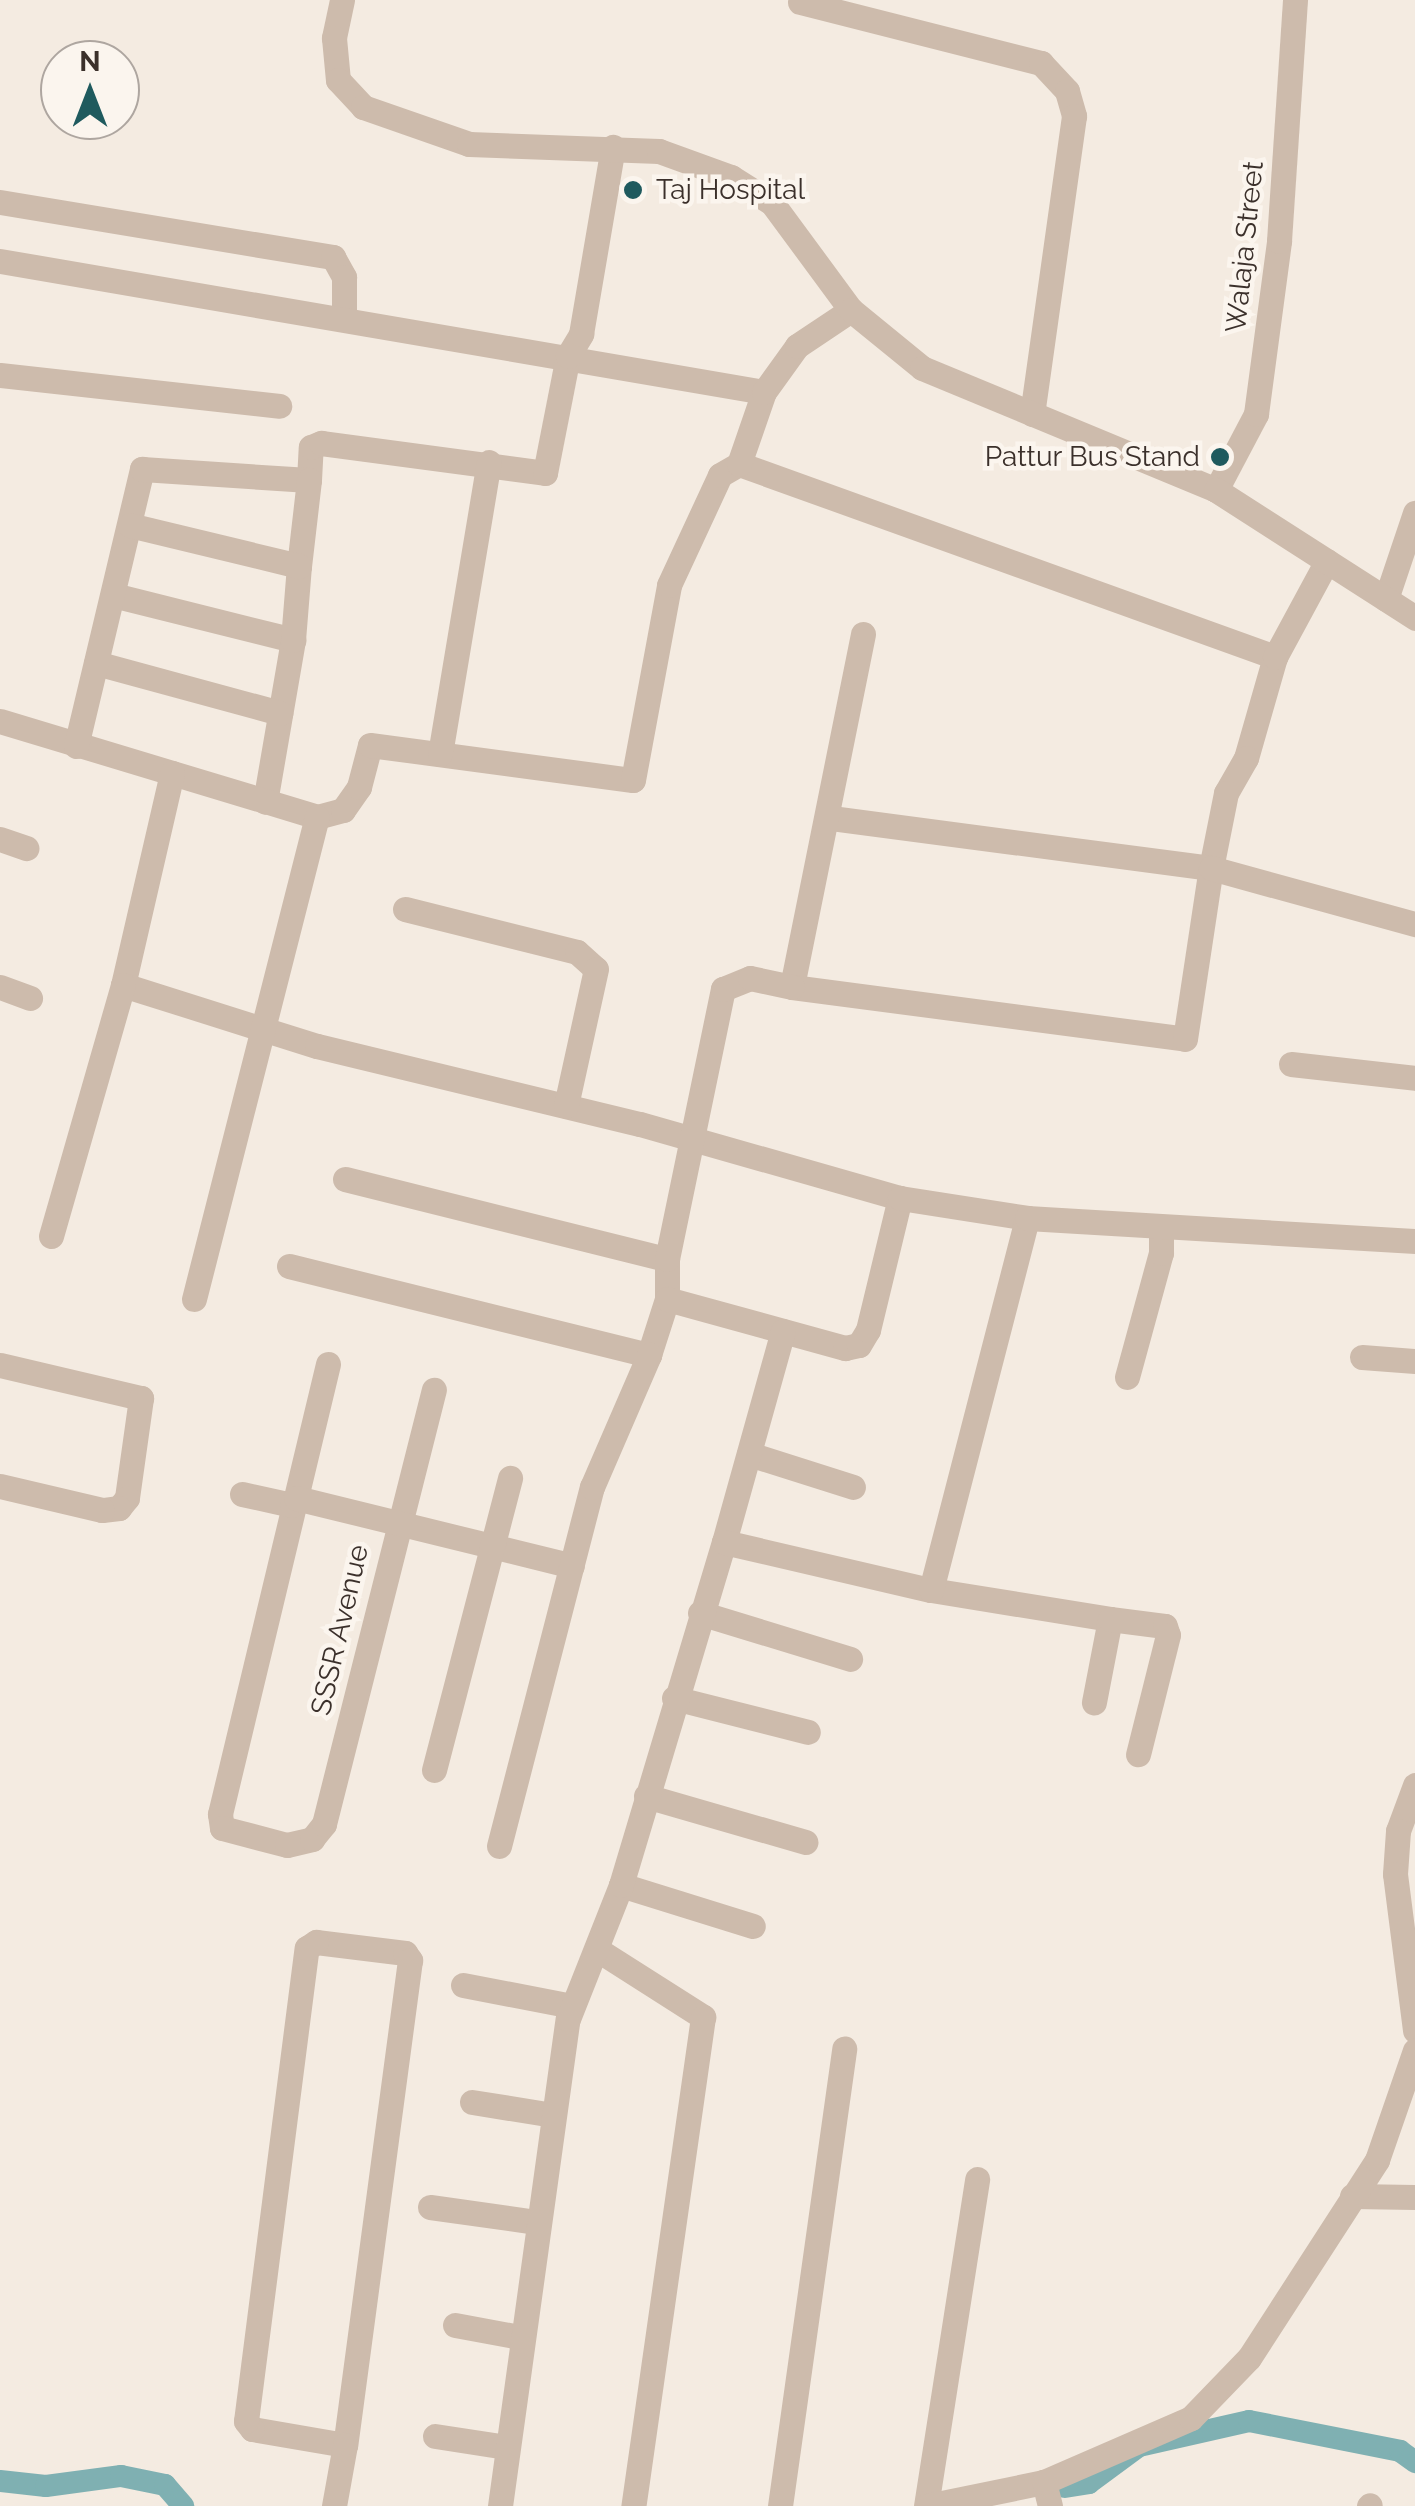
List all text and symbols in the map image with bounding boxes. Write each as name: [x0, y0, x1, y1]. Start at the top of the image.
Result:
north arrow: [40, 40, 140, 140]
text: N: [79, 45, 101, 78]
street label: Walaja Street: [1219, 160, 1271, 334]
place label: Taj Hospital: [656, 173, 805, 207]
marker: Taj Hospital: [620, 177, 646, 203]
place label: Pattur Bus Stand: [984, 440, 1200, 474]
marker: Pattur Bus Stand: [1209, 446, 1231, 468]
street label: SSSR Avenue: [304, 1541, 376, 1719]

